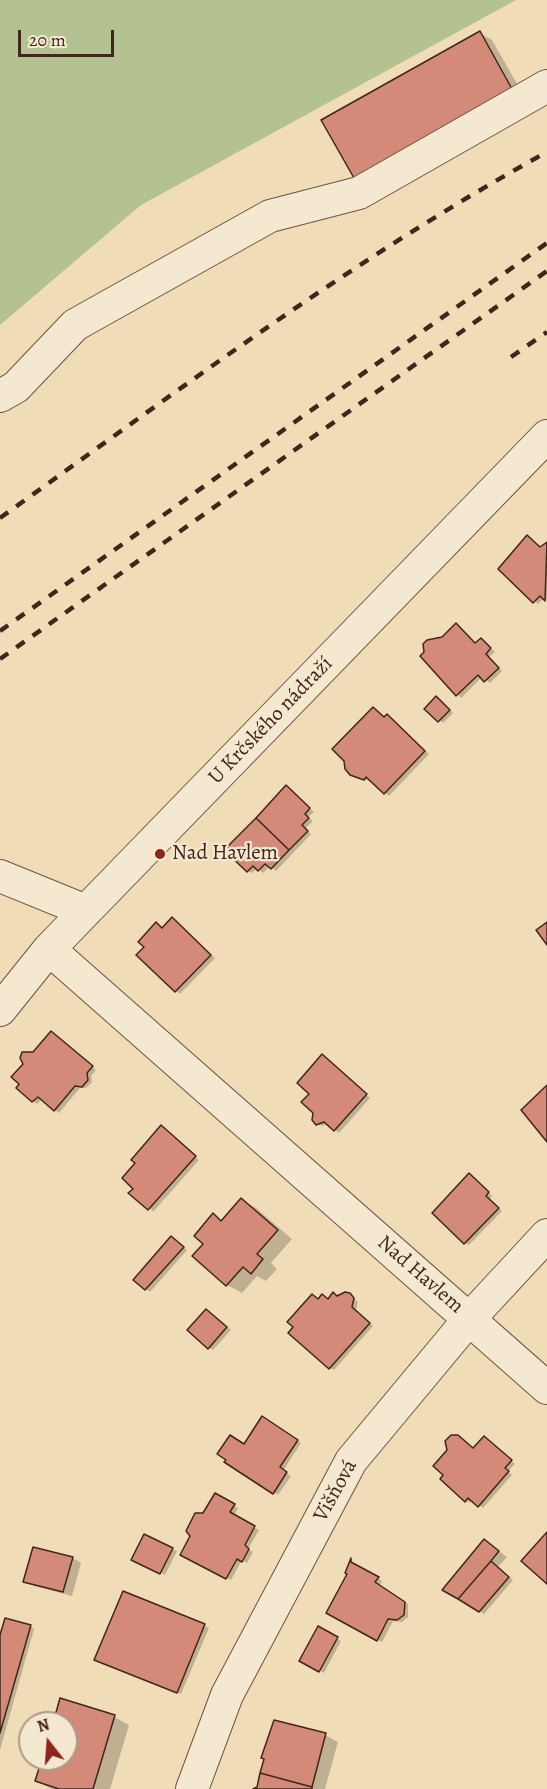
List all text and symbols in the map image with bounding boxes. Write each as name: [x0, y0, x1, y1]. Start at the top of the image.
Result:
scale bar: [21, 18, 117, 56]
text: 20 m: [29, 28, 66, 52]
street label: U Krčského nádraží: [204, 652, 338, 790]
place label: Nad Havlem: [172, 841, 278, 867]
marker: Nad Havlem: [153, 847, 167, 861]
street label: Nad Havlem: [372, 1231, 468, 1319]
street label: Višňová: [309, 1456, 363, 1526]
north arrow: [18, 1711, 78, 1771]
text: N: [35, 1713, 52, 1738]

